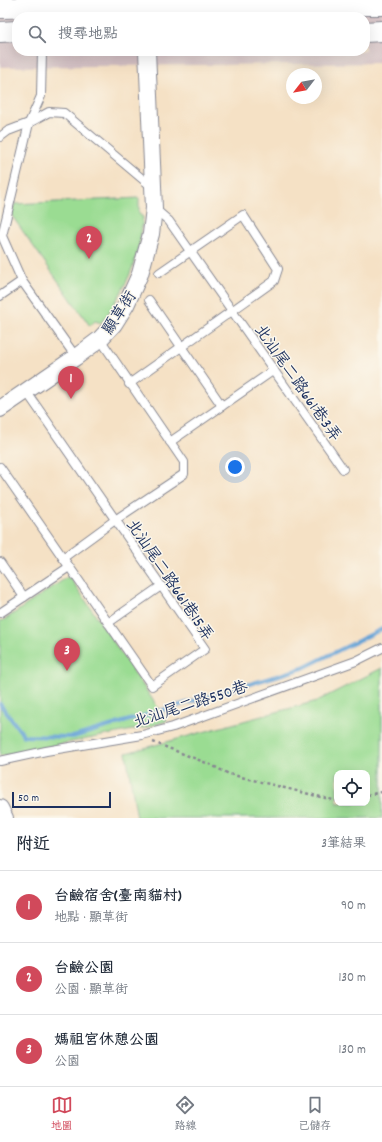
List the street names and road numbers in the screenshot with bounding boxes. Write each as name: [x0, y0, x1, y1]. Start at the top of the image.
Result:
street label: 顯草街: [97, 287, 143, 340]
street label: 北汕尾二路661巷3弄: [248, 320, 346, 447]
street label: 北汕尾二路661巷15弄: [120, 515, 218, 646]
street label: 北汕尾二路550巷: [130, 676, 251, 735]

